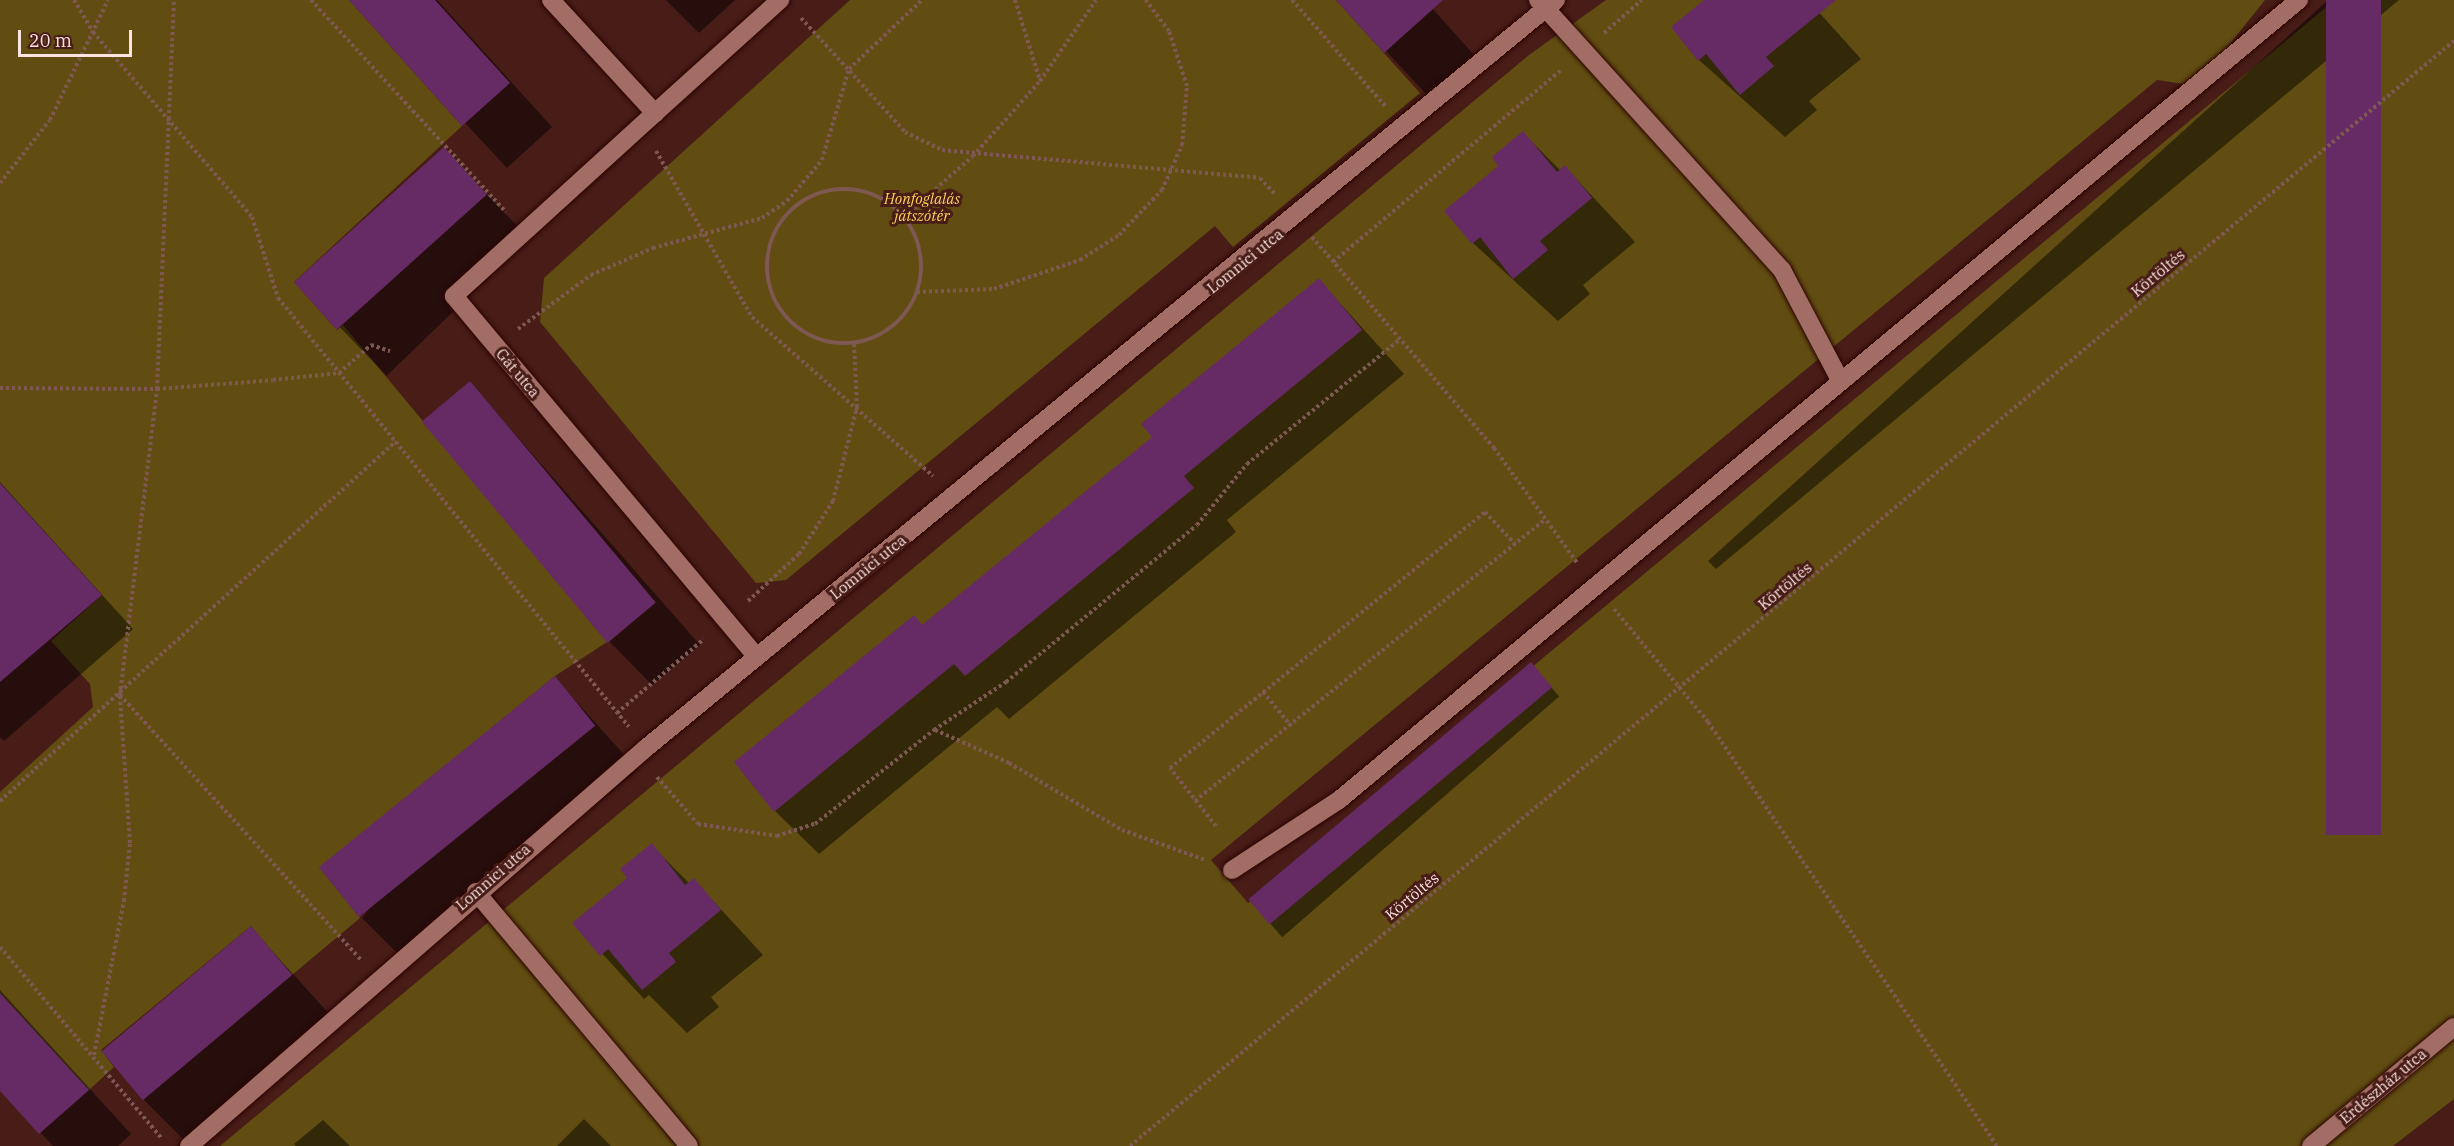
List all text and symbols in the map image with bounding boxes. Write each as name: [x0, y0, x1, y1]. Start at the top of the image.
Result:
scale bar: [21, 18, 135, 56]
text: 20 m: [29, 29, 72, 52]
park label: Honfoglalás játszótér: [884, 189, 960, 224]
street label: Lomnici utca: [1203, 225, 1287, 297]
street label: Körtöltés: [2128, 245, 2188, 301]
street label: Gát utca: [492, 345, 544, 401]
street label: Lomnici utca: [826, 531, 910, 603]
street label: Körtöltés: [1755, 558, 1815, 614]
street label: Lomnici utca: [452, 840, 534, 914]
street label: Körtöltés: [1382, 868, 1442, 924]
street label: Erdészház utca: [2336, 1045, 2430, 1127]

